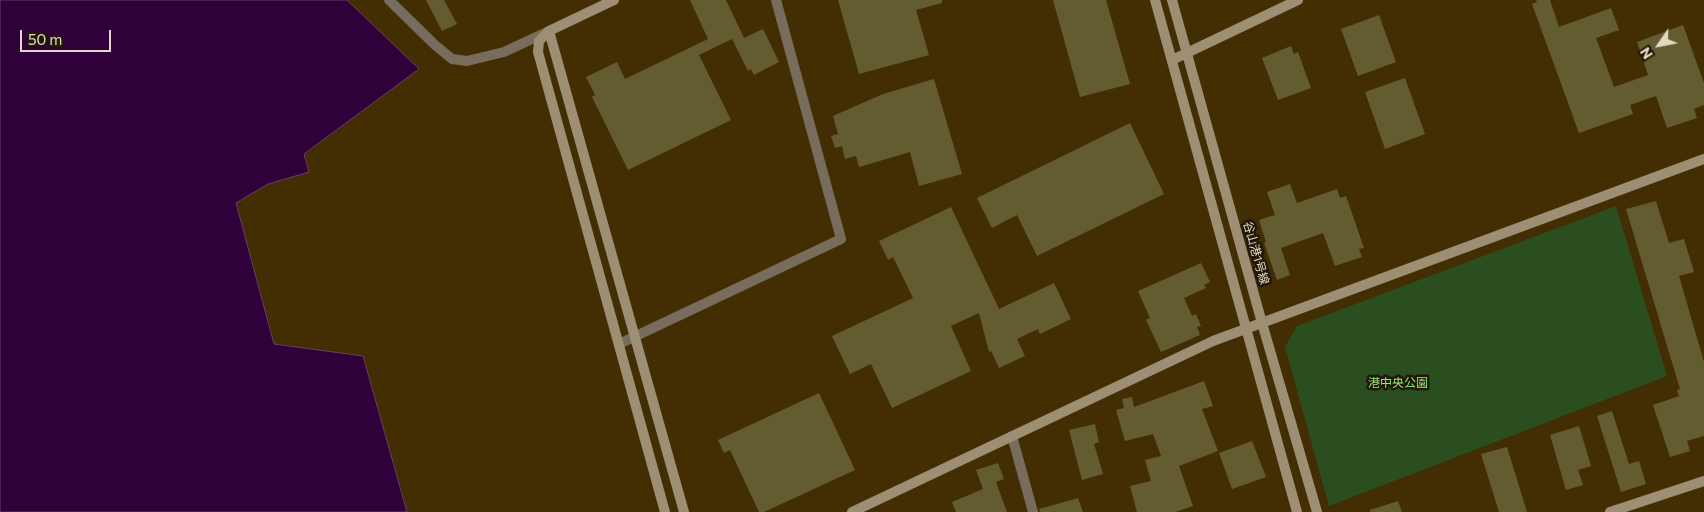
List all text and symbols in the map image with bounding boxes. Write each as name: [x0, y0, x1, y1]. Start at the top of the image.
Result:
scale bar: [22, 20, 114, 52]
north arrow: [1634, 20, 1684, 70]
text: 50 m: [28, 30, 62, 48]
text: N: [1636, 44, 1656, 62]
street label: 谷山港1号線: [1240, 220, 1272, 286]
park label: 港中央公園: [1368, 376, 1428, 390]

